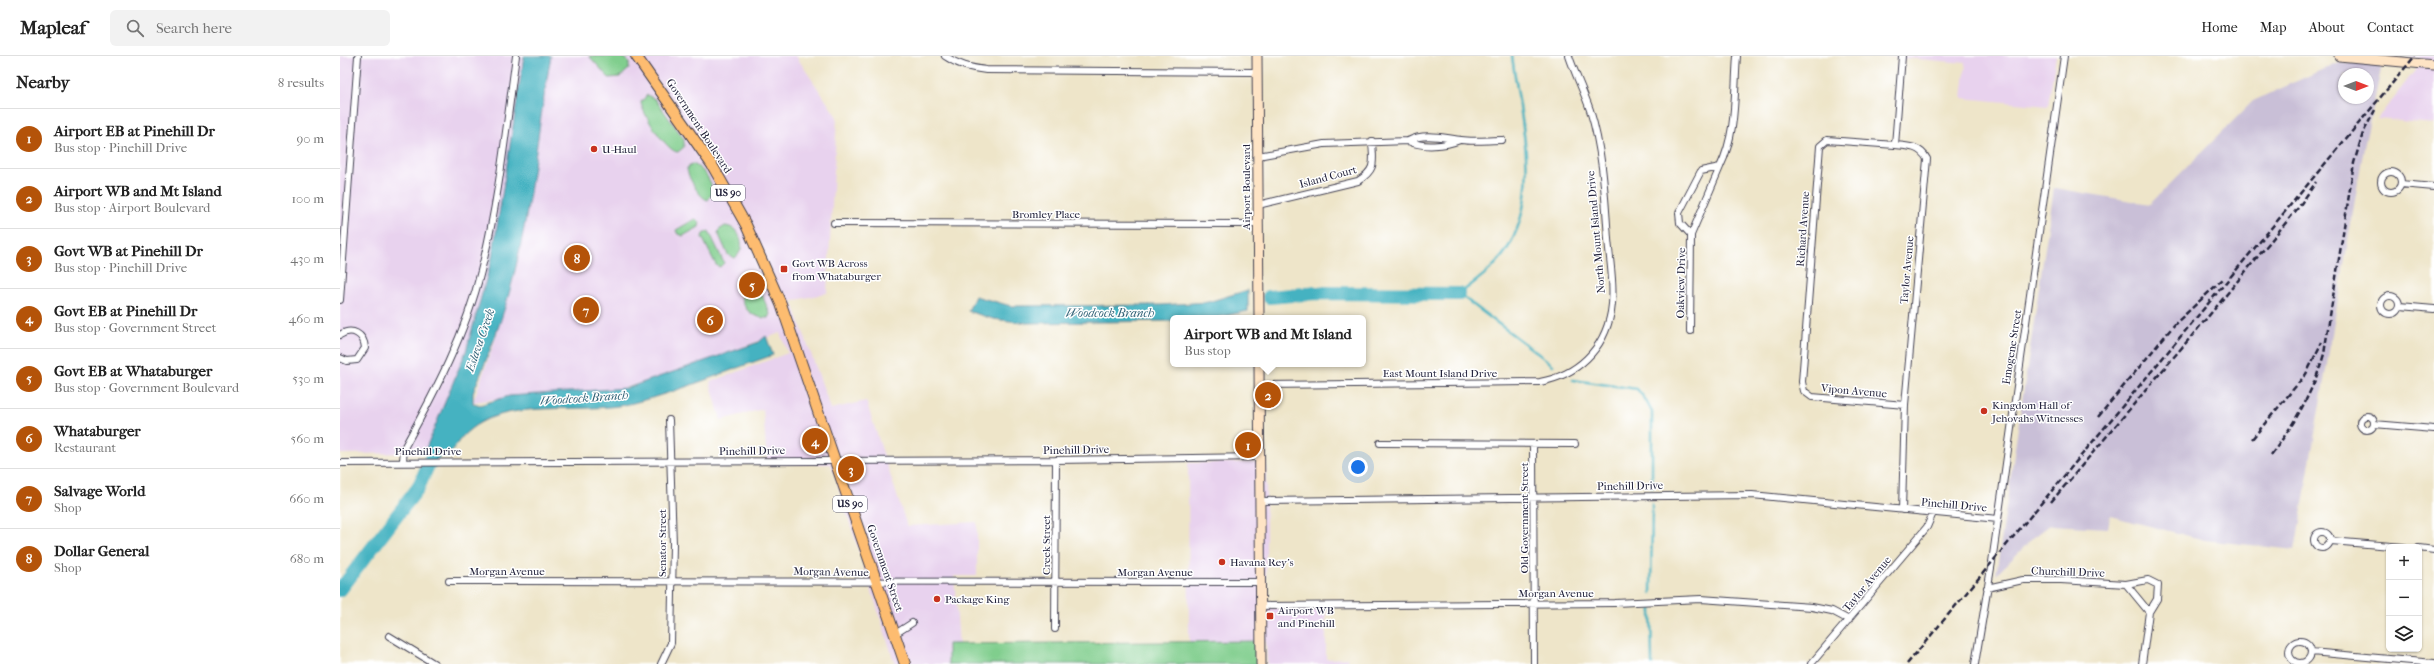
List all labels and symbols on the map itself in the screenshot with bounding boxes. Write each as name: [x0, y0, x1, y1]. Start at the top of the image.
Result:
north arrow: [2338, 68, 2374, 104]
street label: Government Boulevard: [664, 76, 735, 177]
place label: U-Haul: [602, 143, 636, 156]
street label: Airport Boulevard: [1240, 143, 1253, 231]
marker: U-Haul: [589, 144, 599, 154]
street label: Island Court: [1298, 163, 1358, 191]
street label: North Mount Island Drive: [1584, 170, 1608, 294]
road number: US 90: [711, 185, 745, 201]
street label: Richard Avenue: [1794, 190, 1812, 267]
street label: Bromley Place: [1012, 208, 1081, 221]
street label: Taylor Avenue: [1898, 235, 1916, 305]
pin: 8: [564, 243, 590, 273]
street label: Oakview Drive: [1674, 247, 1688, 319]
place label: Govt WB Across from Whataburger: [792, 257, 881, 283]
marker: Govt WB Across from Whataburger: [779, 264, 789, 274]
pin: 5: [739, 270, 765, 300]
pin: 7: [573, 295, 599, 325]
pin: 6: [697, 305, 723, 335]
water label: Woodcock Branch: [1066, 306, 1154, 320]
water label: Eslava Creek: [462, 307, 497, 374]
street label: Emogene Street: [2000, 308, 2024, 385]
street label: East Mount Island Drive: [1383, 367, 1498, 380]
pin: 2: [1255, 380, 1281, 410]
street label: Vipon Avenue: [1820, 382, 1888, 400]
water label: Woodcock Branch: [539, 388, 629, 408]
place label: Kingdom Hall of Jehovahs Witnesses: [1991, 399, 2083, 425]
marker: Kingdom Hall of Jehovahs Witnesses: [1979, 406, 1989, 416]
pin: 4: [802, 426, 828, 456]
pin: 1: [1235, 430, 1261, 460]
street label: Pinehill Drive: [1043, 443, 1110, 457]
street label: Pinehill Drive: [719, 444, 786, 458]
street label: Pinehill Drive: [395, 445, 462, 458]
pin: 3: [838, 454, 864, 484]
your location: [1348, 457, 1368, 477]
street label: Old Government Street: [1518, 462, 1531, 574]
street label: Pinehill Drive: [1597, 479, 1664, 493]
road number: US 90: [833, 496, 867, 512]
street label: Pinehill Drive: [1920, 496, 1988, 514]
street label: Senator Street: [656, 509, 669, 577]
street label: Creek Street: [1040, 515, 1053, 575]
street label: Government Street: [864, 523, 906, 613]
street label: Taylor Avenue: [1840, 553, 1894, 614]
place label: Havana Rey's: [1230, 556, 1293, 569]
marker: Havana Rey's: [1217, 557, 1227, 567]
street label: Churchill Drive: [2031, 564, 2106, 580]
street label: Morgan Avenue: [469, 565, 545, 578]
street label: Morgan Avenue: [793, 565, 869, 579]
street label: Morgan Avenue: [1117, 566, 1193, 579]
street label: Morgan Avenue: [1518, 587, 1594, 600]
place label: Package King: [945, 593, 1009, 606]
marker: Package King: [932, 594, 942, 604]
place label: Airport WB and Pinehill: [1277, 604, 1335, 630]
marker: Airport WB and Pinehill: [1265, 611, 1275, 621]

